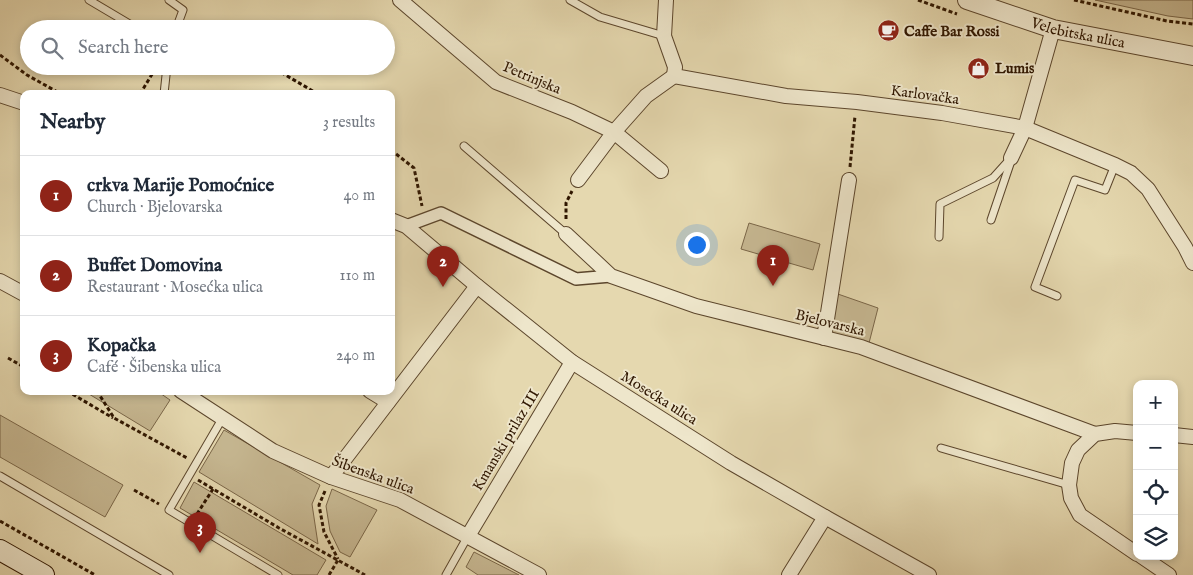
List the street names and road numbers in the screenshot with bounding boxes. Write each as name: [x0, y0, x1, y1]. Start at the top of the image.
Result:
street label: Velebitska ulica: [1028, 12, 1127, 52]
street label: Petrinjska: [500, 57, 564, 99]
street label: Karlovačka: [890, 81, 961, 109]
street label: Bjelovarska: [793, 305, 867, 341]
street label: Mosećka ulica: [617, 367, 701, 429]
street label: Kmanski prilaz III: [468, 385, 544, 494]
street label: Šibenska ulica: [329, 451, 417, 499]

